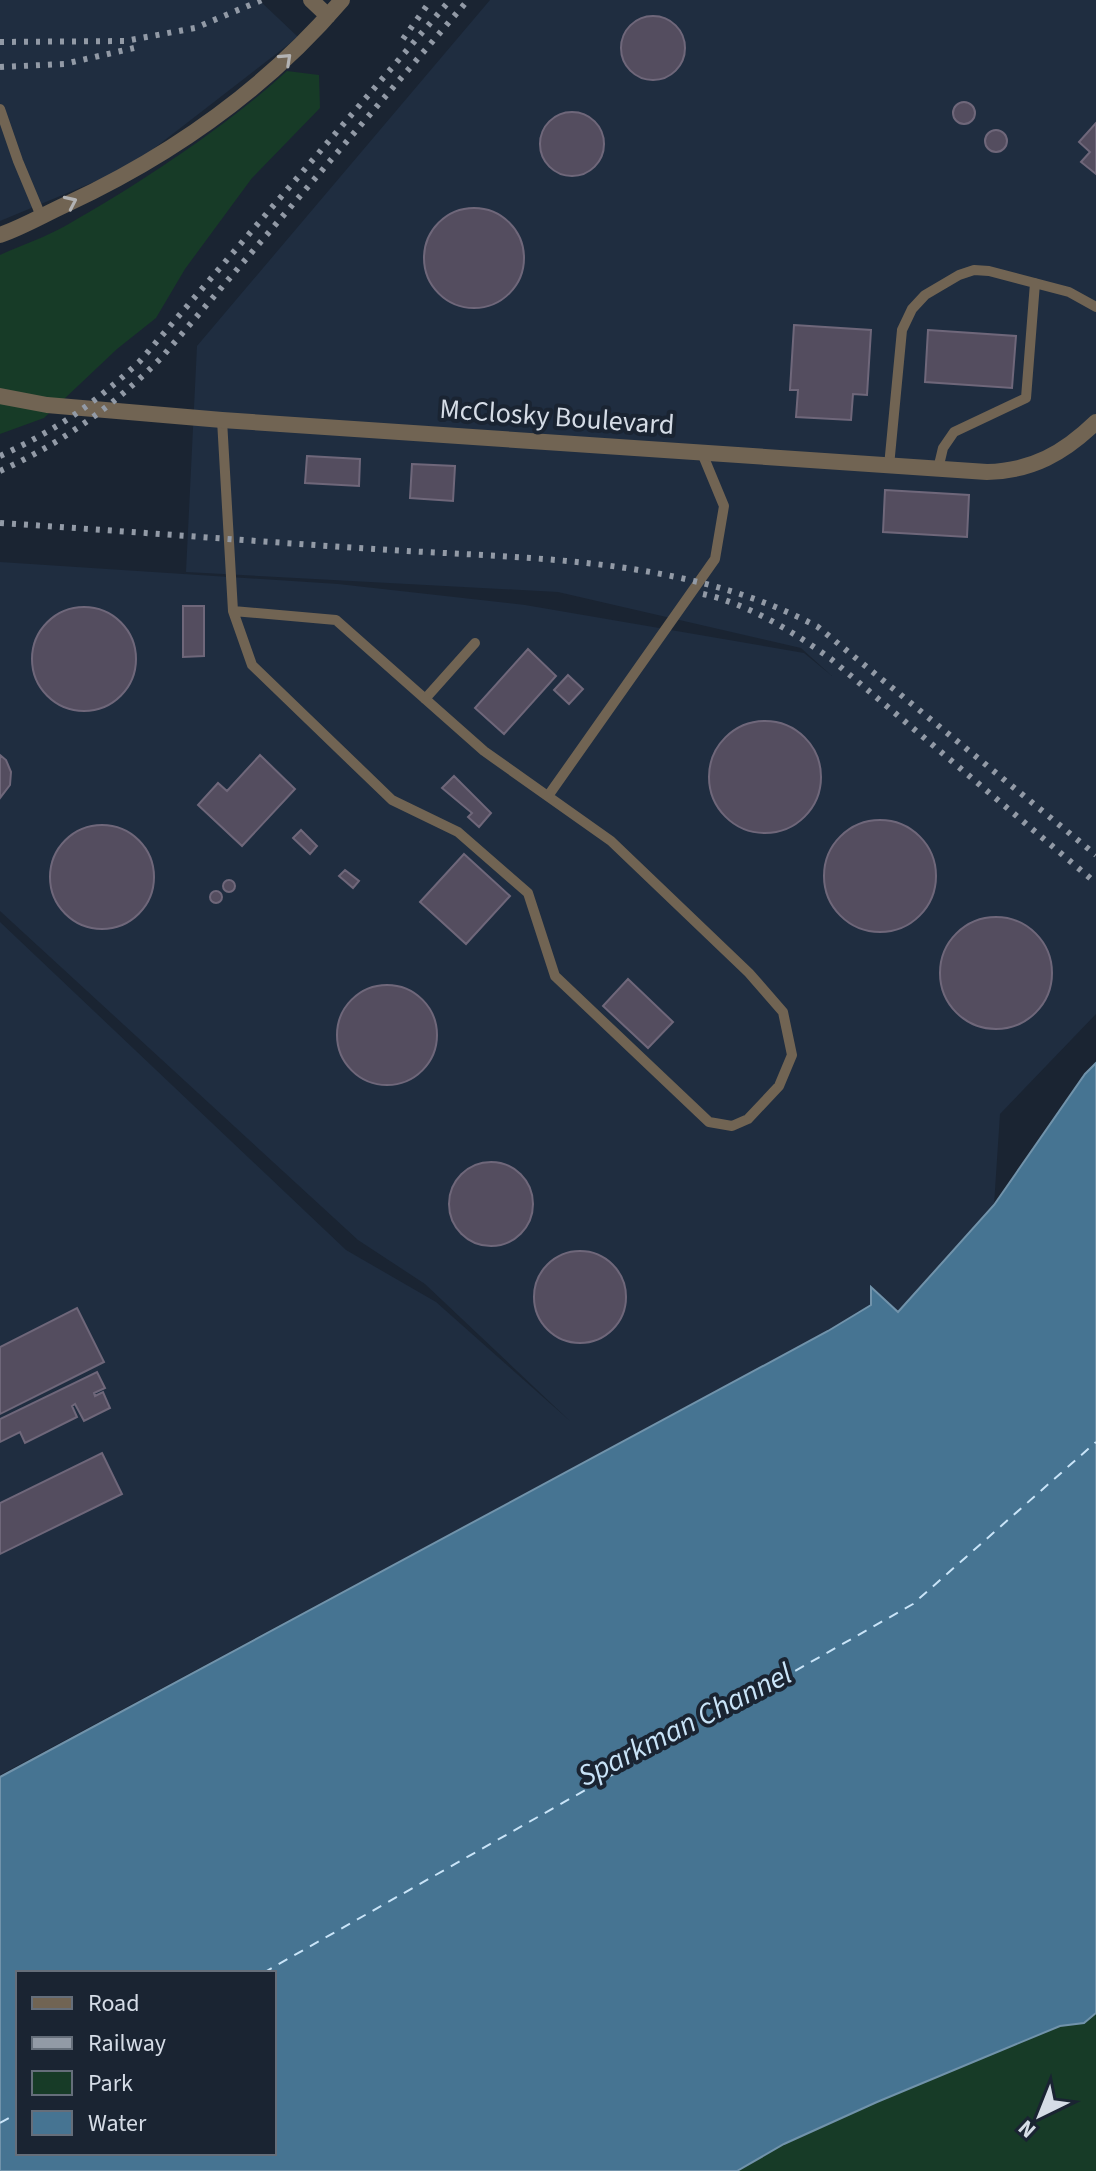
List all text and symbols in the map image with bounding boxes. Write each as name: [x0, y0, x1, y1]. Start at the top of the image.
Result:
one-way arrow: [277, 53, 291, 68]
one-way arrow: [63, 196, 77, 212]
street label: McClosky Boulevard: [438, 389, 676, 445]
water label: Sparkman Channel: [570, 1652, 800, 1798]
legend: [16, 1971, 276, 2155]
text: Road: [88, 1986, 140, 2021]
text: Railway: [88, 2026, 166, 2061]
text: Park: [88, 2066, 133, 2101]
north arrow: [1000, 2075, 1080, 2155]
text: Water: [88, 2106, 147, 2141]
text: N: [1011, 2112, 1043, 2146]

